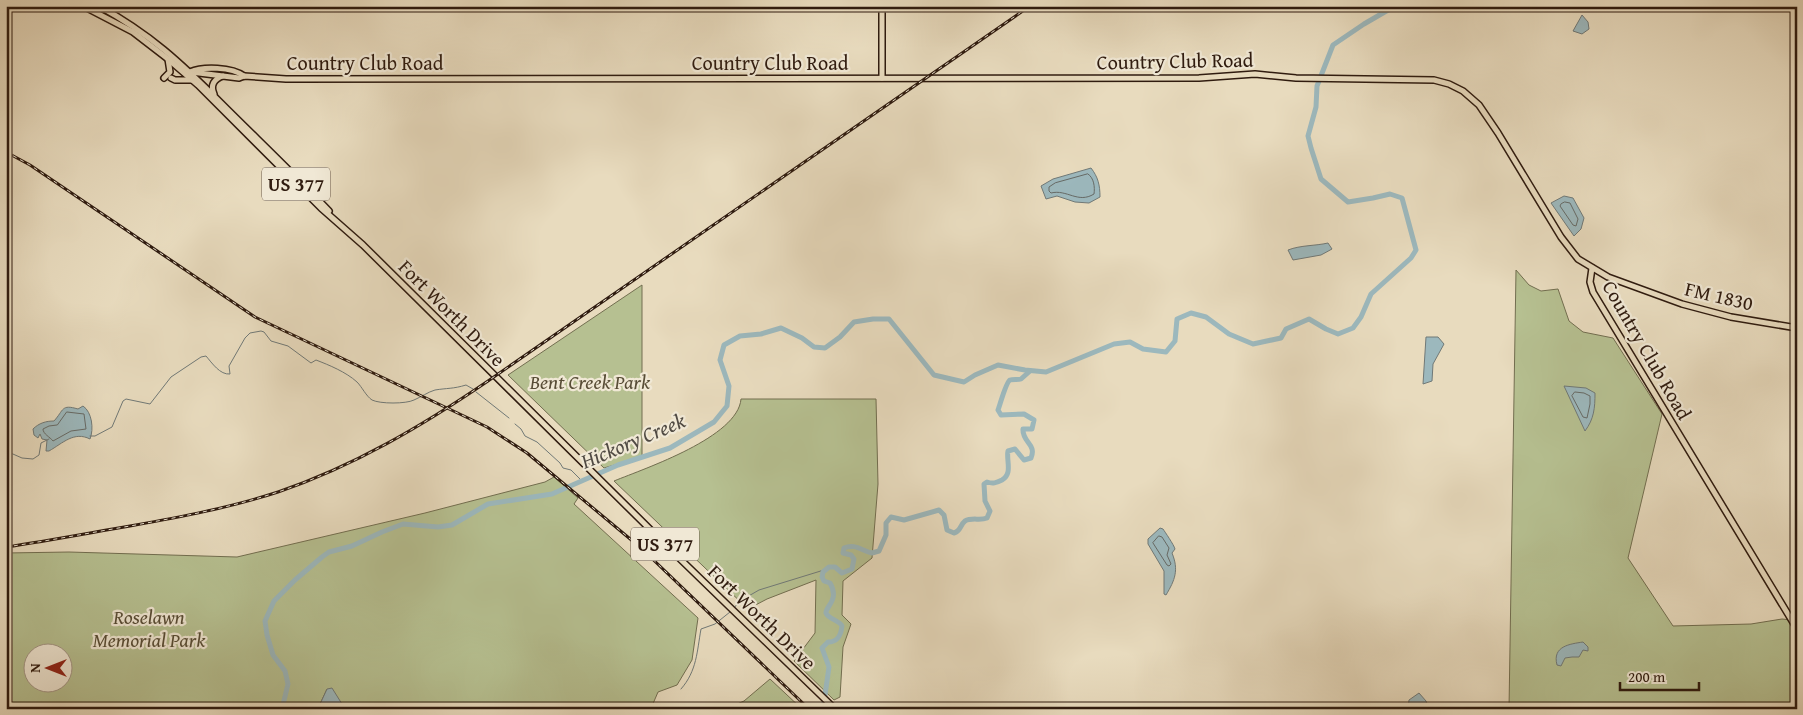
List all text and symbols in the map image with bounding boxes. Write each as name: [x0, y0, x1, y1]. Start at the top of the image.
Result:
street label: Country Club Road: [1096, 45, 1254, 76]
street label: Country Club Road: [287, 48, 444, 77]
street label: Country Club Road: [692, 48, 849, 77]
road number: US 377: [262, 168, 330, 200]
street label: Fort Worth Drive: [392, 252, 513, 373]
street label: FM 1830: [1682, 274, 1756, 317]
street label: Country Club Road: [1596, 275, 1699, 425]
park label: Bent Creek Park: [529, 367, 651, 396]
water label: Hickory Creek: [575, 404, 690, 477]
road number: US 377: [631, 528, 699, 560]
street label: Fort Worth Drive: [702, 557, 823, 676]
park label: Roselawn Memorial Park: [93, 602, 206, 654]
north arrow: [22, 642, 72, 692]
scale bar: [1620, 660, 1699, 692]
text: N: [25, 663, 45, 673]
text: 200 m: [1628, 666, 1666, 687]

